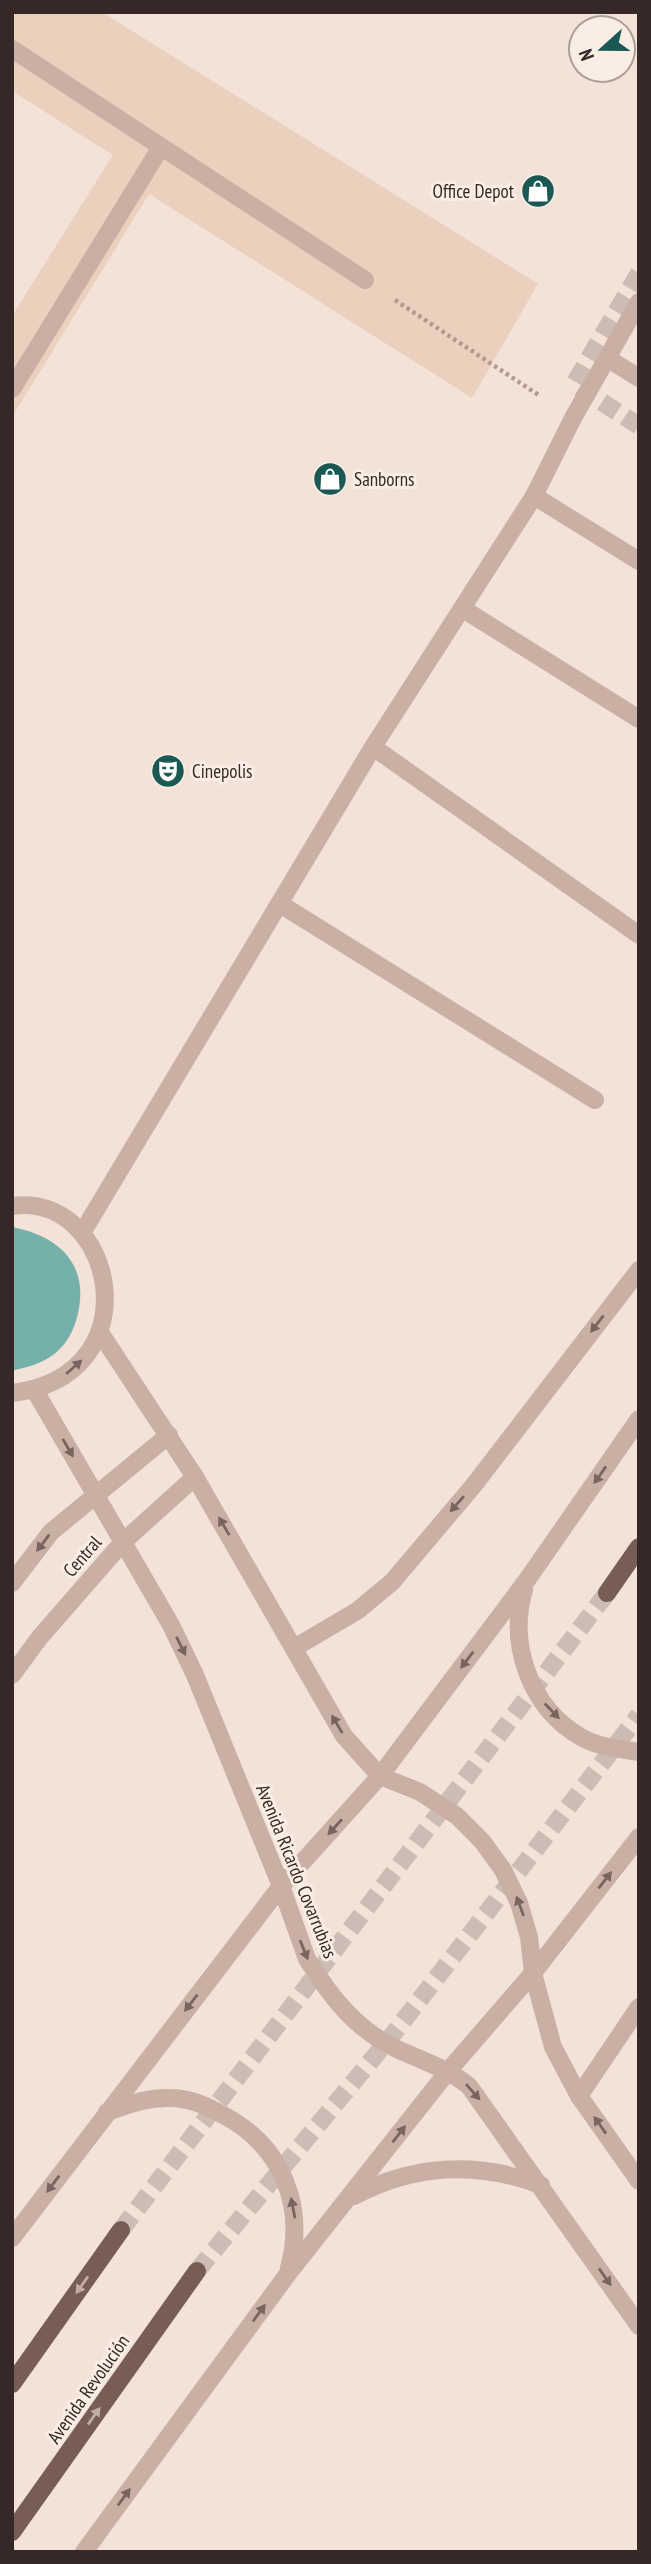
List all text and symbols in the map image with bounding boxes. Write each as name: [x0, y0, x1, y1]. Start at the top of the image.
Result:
north arrow: [567, 14, 637, 84]
text: N: [573, 46, 599, 64]
shop icon: Office Depot: [519, 172, 557, 210]
place label: Office Depot: [433, 179, 515, 203]
shop icon: Sanborns: [311, 460, 349, 498]
place label: Sanborns: [354, 467, 415, 491]
theatre icon: Cinepolis: [149, 752, 187, 790]
place label: Cinepolis: [192, 759, 252, 783]
one-way arrow: [589, 1315, 604, 1333]
one-way arrow: [65, 1359, 83, 1375]
one-way arrow: [62, 1439, 74, 1458]
one-way arrow: [593, 1466, 607, 1484]
one-way arrow: [449, 1495, 465, 1513]
one-way arrow: [218, 1517, 230, 1536]
street label: Central: [58, 1530, 107, 1582]
one-way arrow: [36, 1533, 50, 1552]
one-way arrow: [175, 1636, 187, 1656]
one-way arrow: [460, 1651, 474, 1669]
one-way arrow: [544, 1703, 560, 1720]
one-way arrow: [331, 1714, 343, 1733]
street label: Avenida Ricardo Covarrubias: [251, 1781, 343, 1961]
one-way arrow: [327, 1818, 343, 1835]
one-way arrow: [597, 1871, 611, 1889]
one-way arrow: [514, 1896, 525, 1917]
one-way arrow: [298, 1940, 310, 1960]
one-way arrow: [184, 1994, 198, 2012]
one-way arrow: [465, 2083, 481, 2101]
one-way arrow: [593, 2116, 607, 2134]
one-way arrow: [391, 2125, 406, 2143]
one-way arrow: [46, 2175, 60, 2193]
one-way arrow: [287, 2197, 298, 2219]
one-way arrow: [598, 2268, 612, 2286]
one-way arrow: [75, 2276, 89, 2295]
one-way arrow: [252, 2304, 266, 2323]
street label: Avenida Revolución: [42, 2330, 134, 2448]
one-way arrow: [87, 2407, 101, 2425]
one-way arrow: [117, 2488, 131, 2506]

